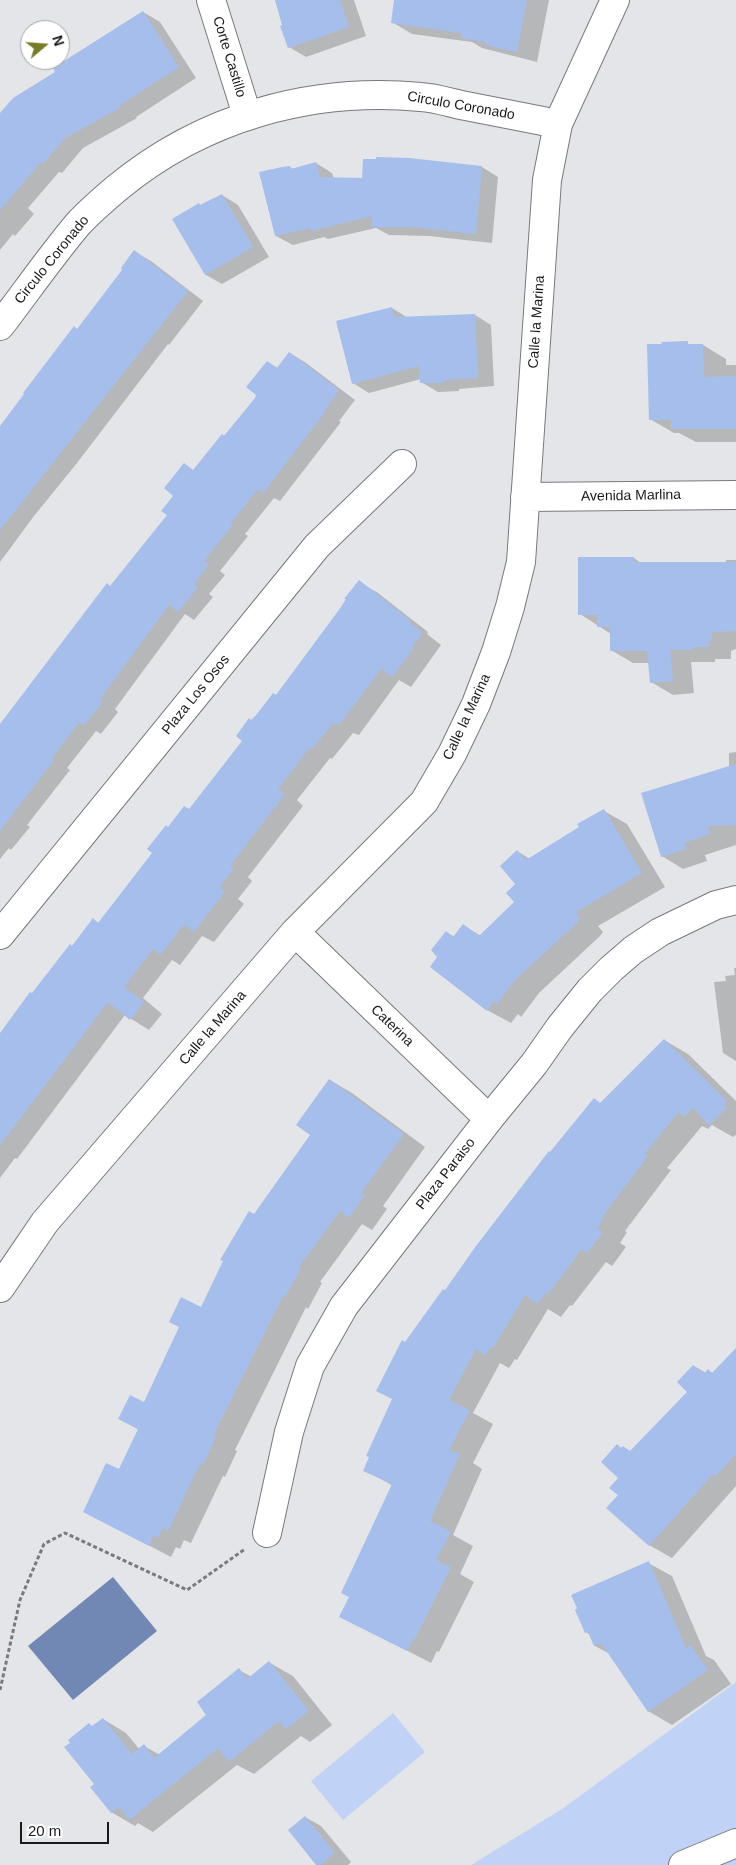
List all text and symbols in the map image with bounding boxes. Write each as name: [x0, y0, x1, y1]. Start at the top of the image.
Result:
street label: Corte Castillo: [209, 14, 249, 100]
north arrow: [20, 20, 70, 70]
text: N: [49, 33, 67, 48]
street label: Circulo Coronado: [406, 88, 516, 124]
street label: Circulo Coronado: [11, 212, 93, 308]
street label: Calle la Marina: [525, 275, 549, 369]
street label: Avenida Marlina: [581, 487, 681, 505]
street label: Plaza Los Osos: [159, 652, 233, 738]
street label: Calle la Marina: [440, 671, 494, 763]
street label: Calle la Marina: [176, 987, 250, 1069]
street label: Caterina: [367, 1002, 417, 1050]
street label: Plaza Paraiso: [413, 1135, 479, 1213]
scale bar: [22, 1812, 111, 1844]
text: 20 m: [28, 1822, 61, 1839]

